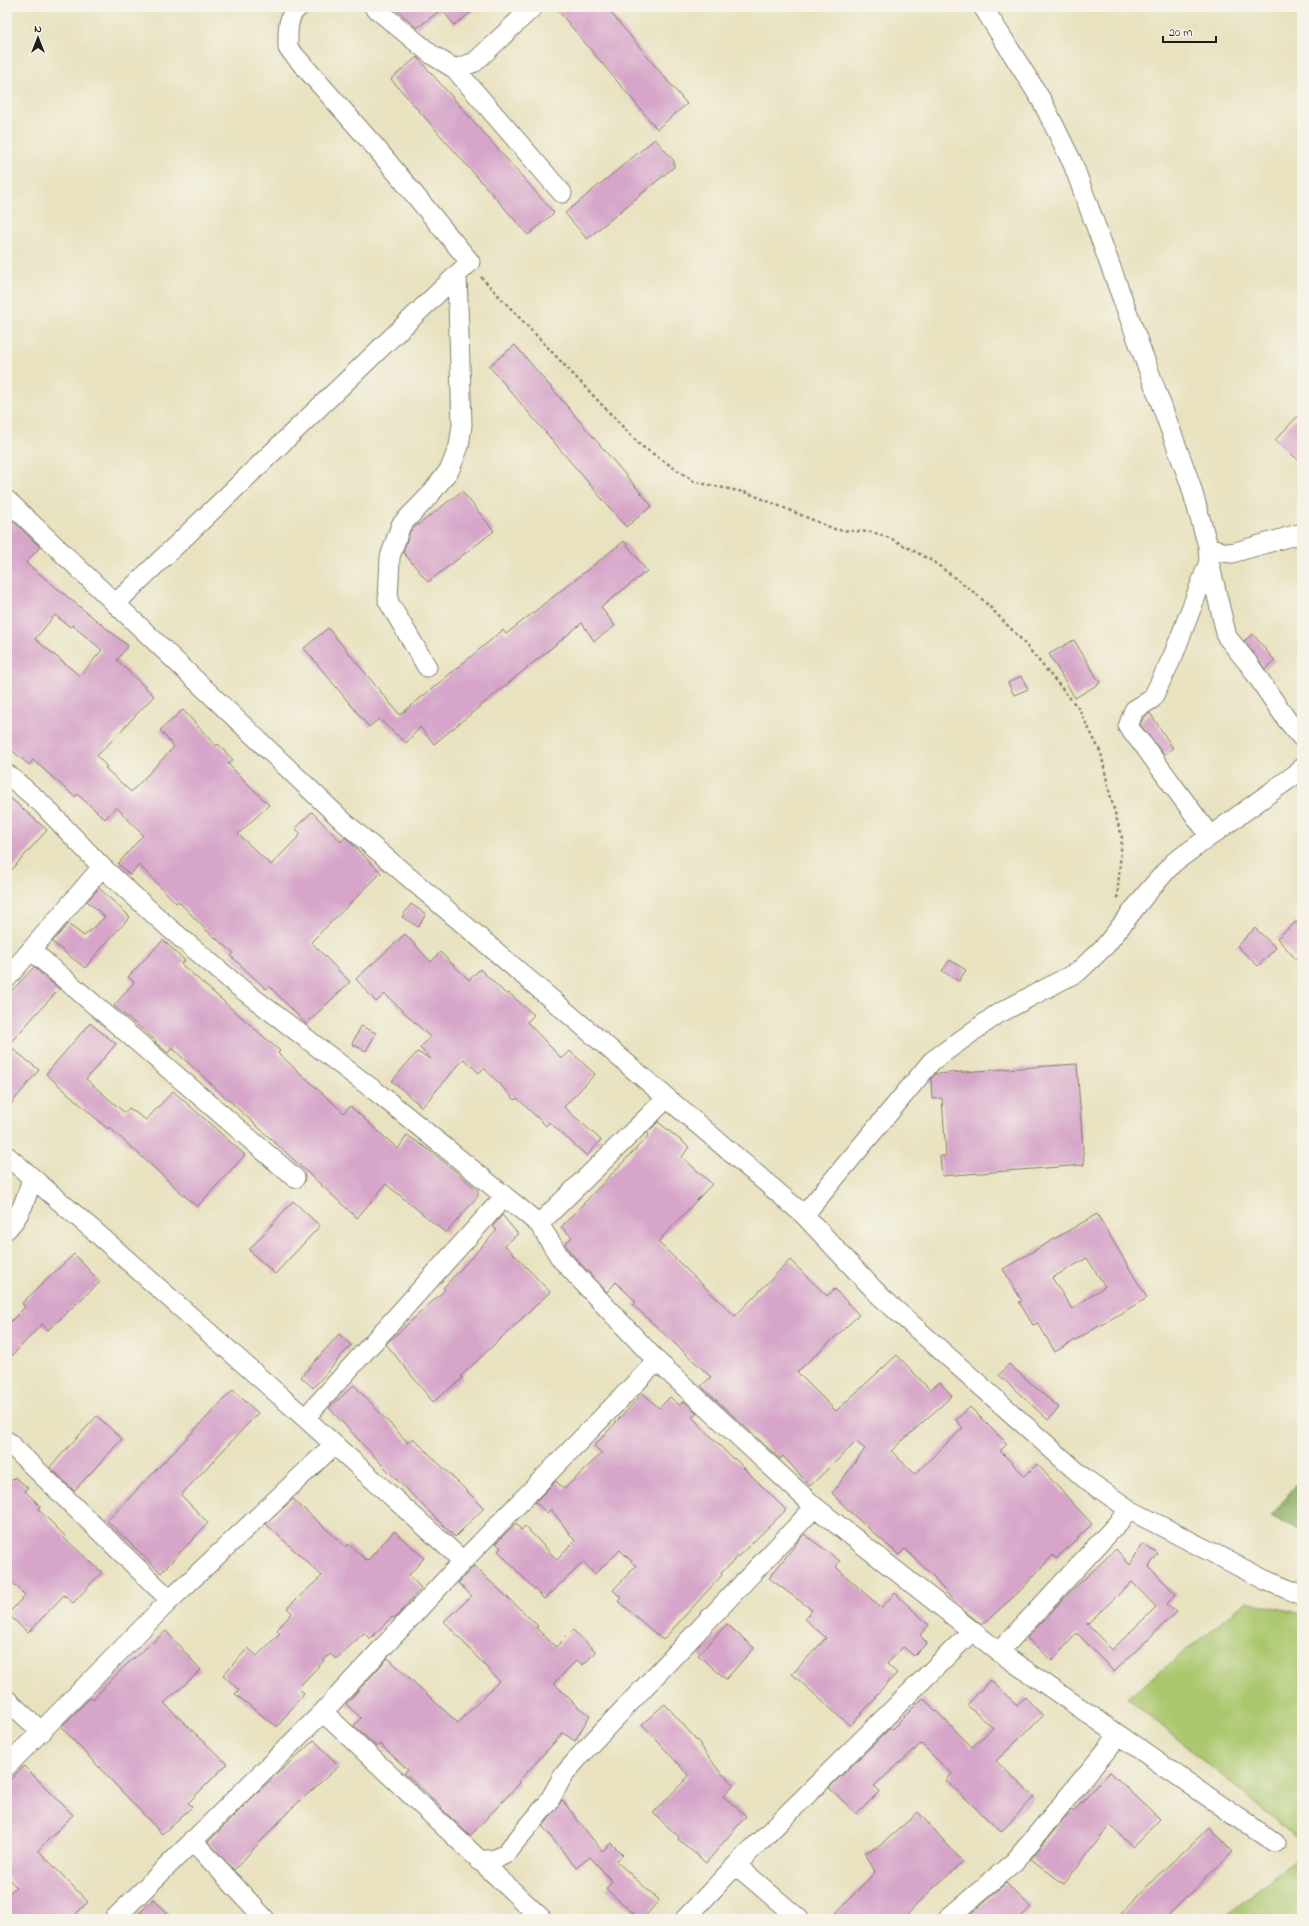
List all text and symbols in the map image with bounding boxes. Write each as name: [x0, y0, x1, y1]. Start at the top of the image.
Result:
north arrow: [18, 18, 58, 58]
scale bar: [1163, 18, 1216, 44]
text: N: [34, 21, 42, 37]
text: 20 m: [1169, 24, 1192, 42]

